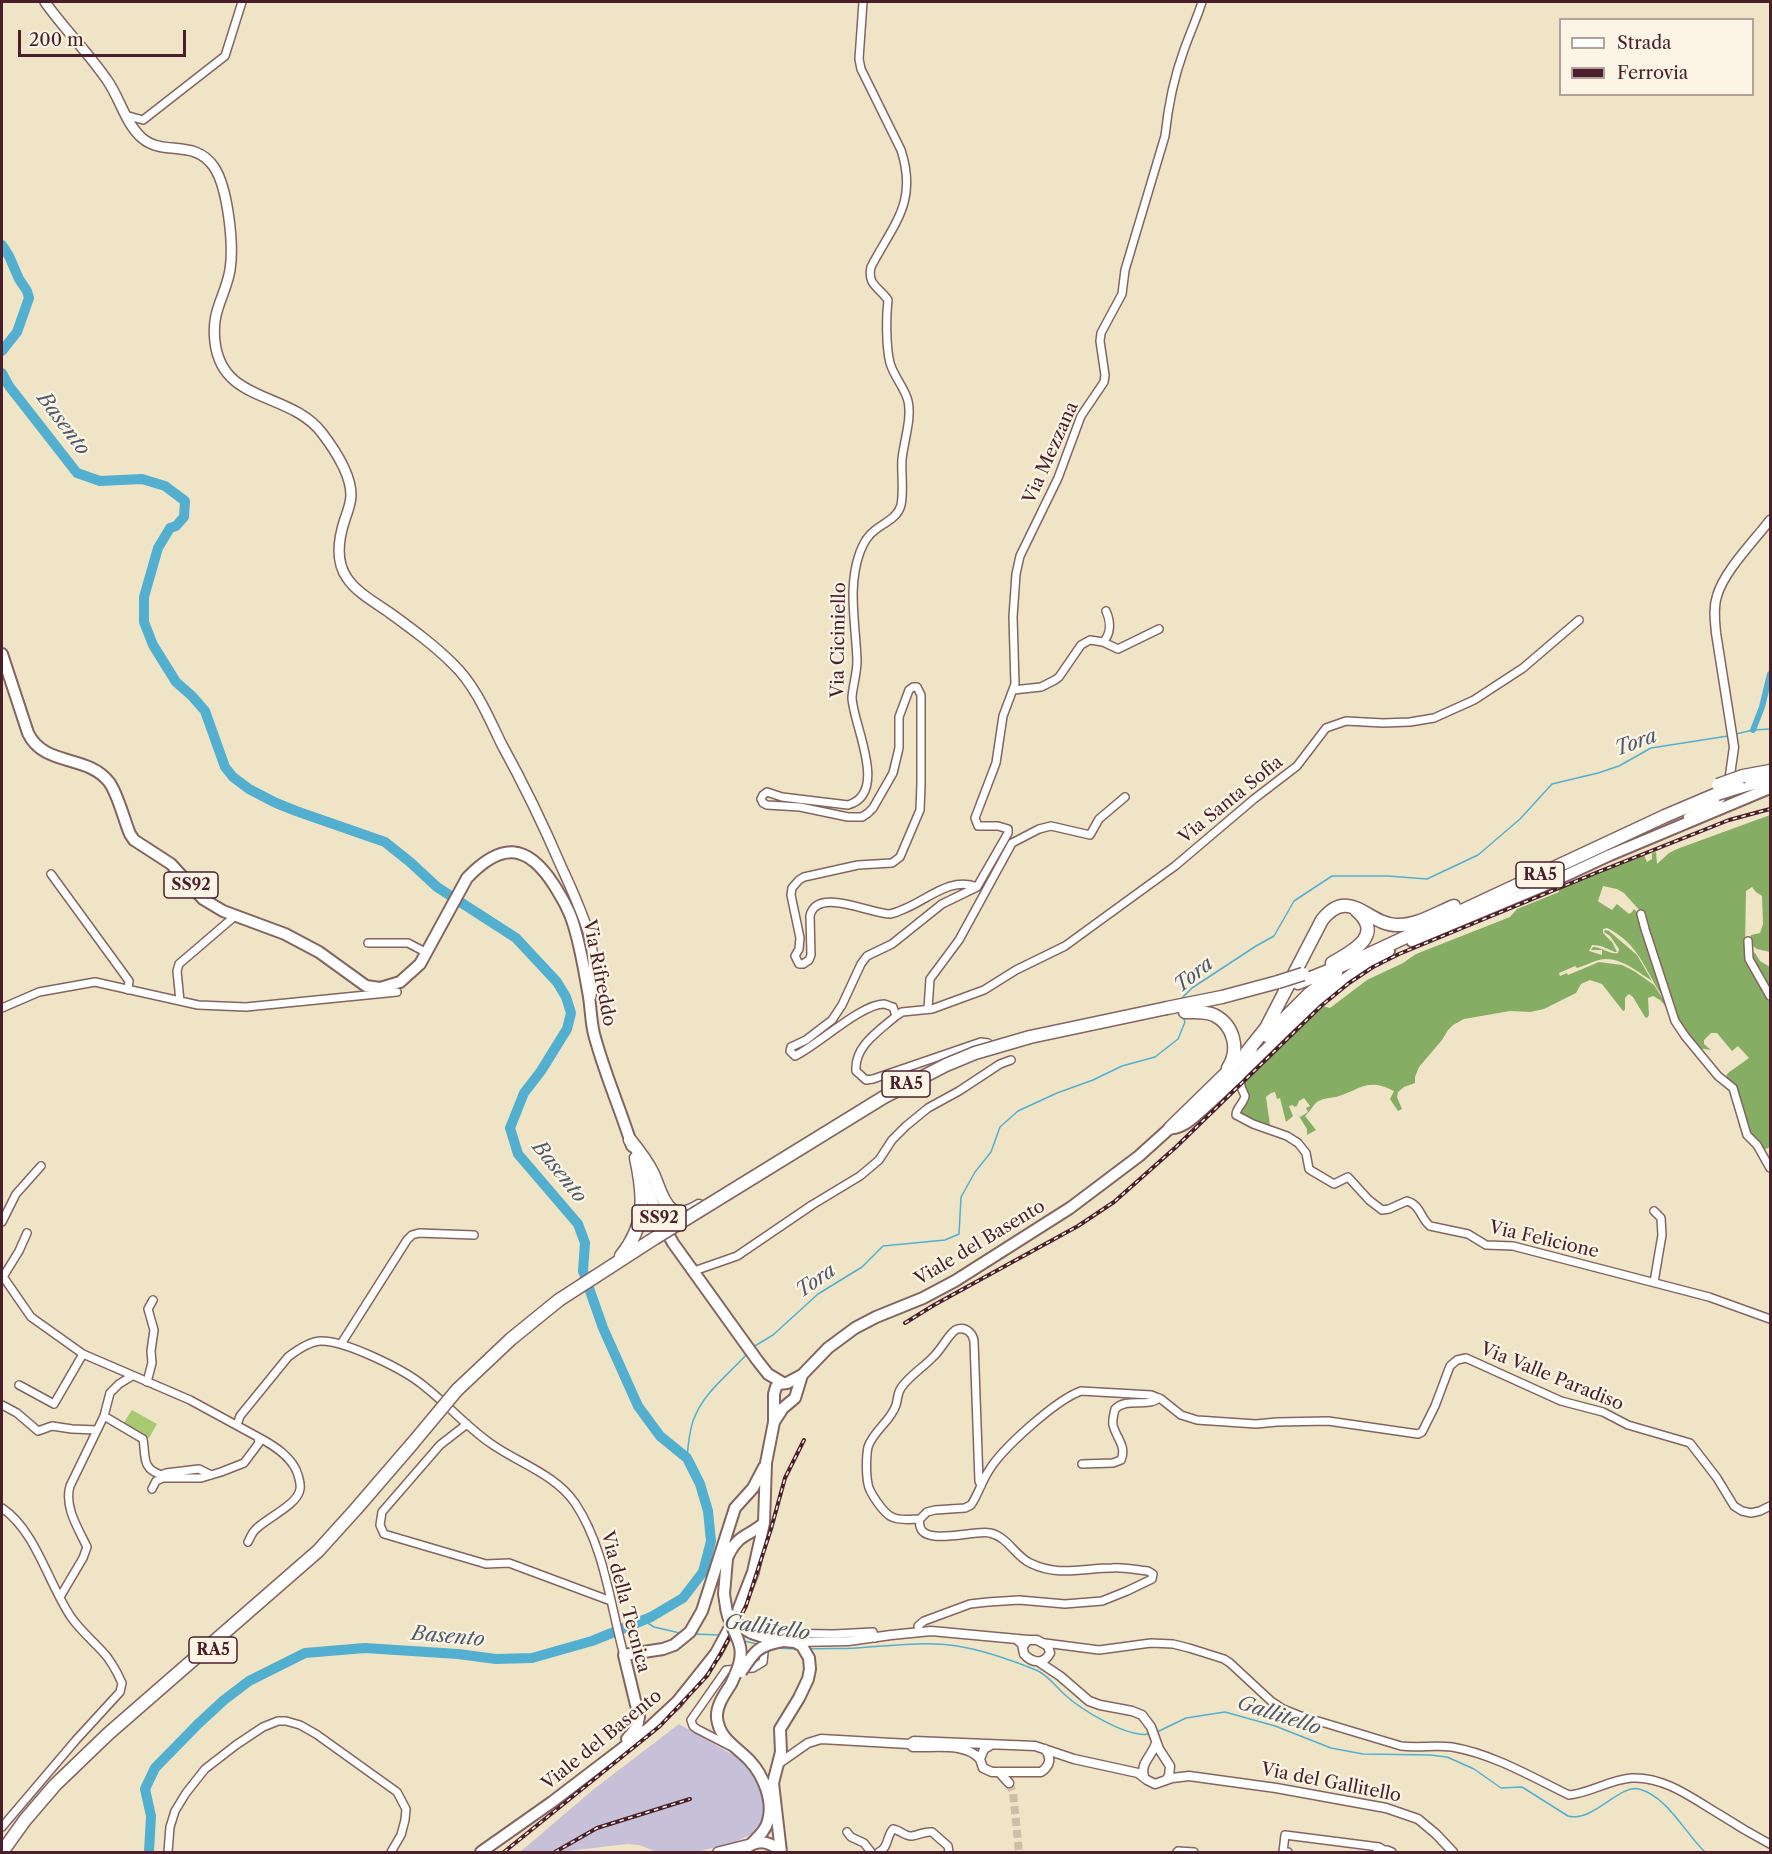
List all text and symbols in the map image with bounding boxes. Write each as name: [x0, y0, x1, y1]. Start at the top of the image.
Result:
scale bar: [21, 18, 189, 56]
legend: [1559, 18, 1754, 96]
text: 200 m: [29, 29, 84, 51]
text: Strada: [1617, 32, 1672, 54]
text: Ferrovia: [1617, 62, 1688, 84]
water label: Basento: [31, 388, 95, 460]
street label: Via Mezzana: [1019, 399, 1083, 507]
street label: Via Ciciniello: [827, 582, 851, 698]
water label: Tora: [1612, 724, 1660, 762]
street label: Via Santa Sofia: [1175, 751, 1287, 849]
road number: RA5: [1516, 862, 1564, 888]
road number: SS92: [164, 872, 218, 898]
street label: Via Rifreddo: [578, 918, 620, 1028]
water label: Tora: [1170, 952, 1218, 998]
road number: RA5: [882, 1071, 930, 1097]
water label: Basento: [527, 1136, 591, 1208]
street label: Viale del Basento: [911, 1196, 1049, 1290]
road number: SS92: [632, 1205, 686, 1231]
street label: Via Felicione: [1487, 1217, 1601, 1263]
water label: Tora: [791, 1259, 841, 1303]
street label: Via Valle Paradiso: [1477, 1338, 1627, 1416]
street label: Via della Tecnica: [596, 1529, 654, 1675]
water label: Gallitello: [723, 1610, 811, 1646]
water label: Basento: [411, 1622, 485, 1652]
road number: RA5: [189, 1637, 237, 1663]
street label: Viale del Basento: [538, 1685, 666, 1795]
water label: Gallitello: [1234, 1691, 1324, 1741]
street label: Via del Gallitello: [1259, 1759, 1403, 1807]

